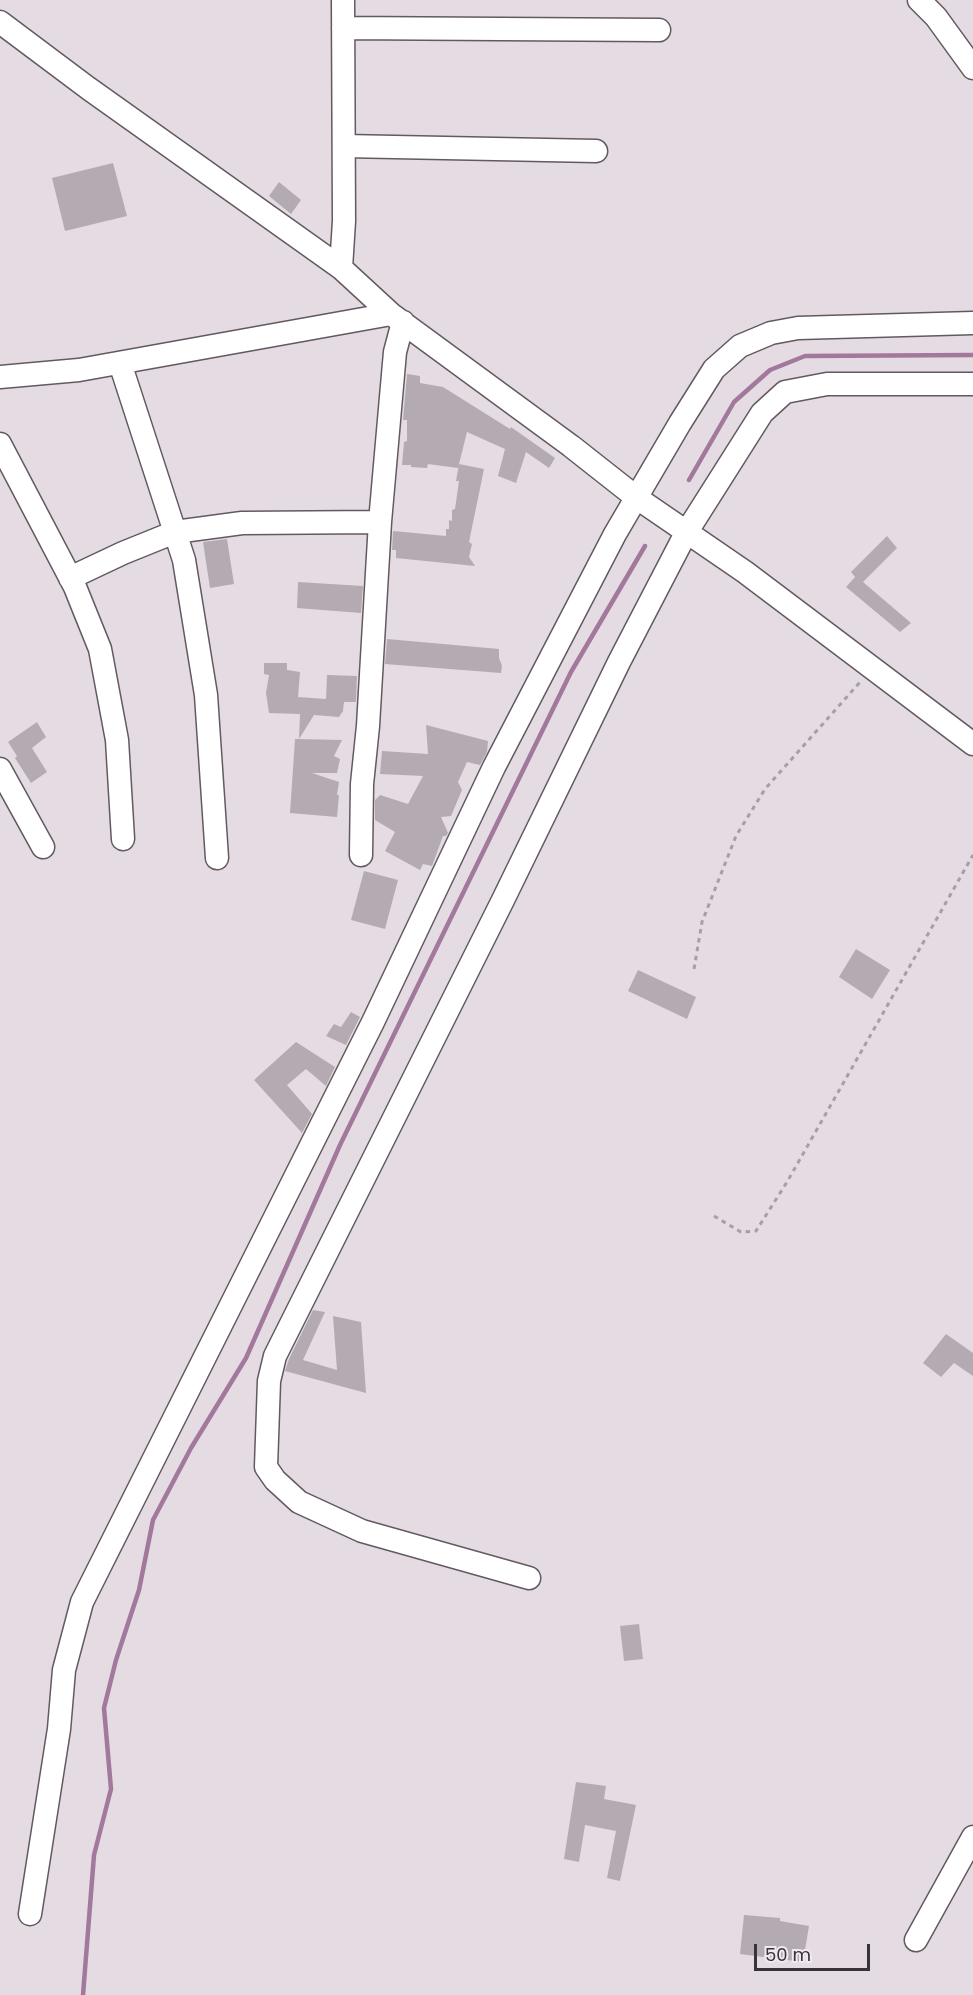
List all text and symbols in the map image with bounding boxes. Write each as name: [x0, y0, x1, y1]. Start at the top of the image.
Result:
scale bar: [757, 1932, 872, 1970]
text: 50 m: [765, 1942, 811, 1967]

